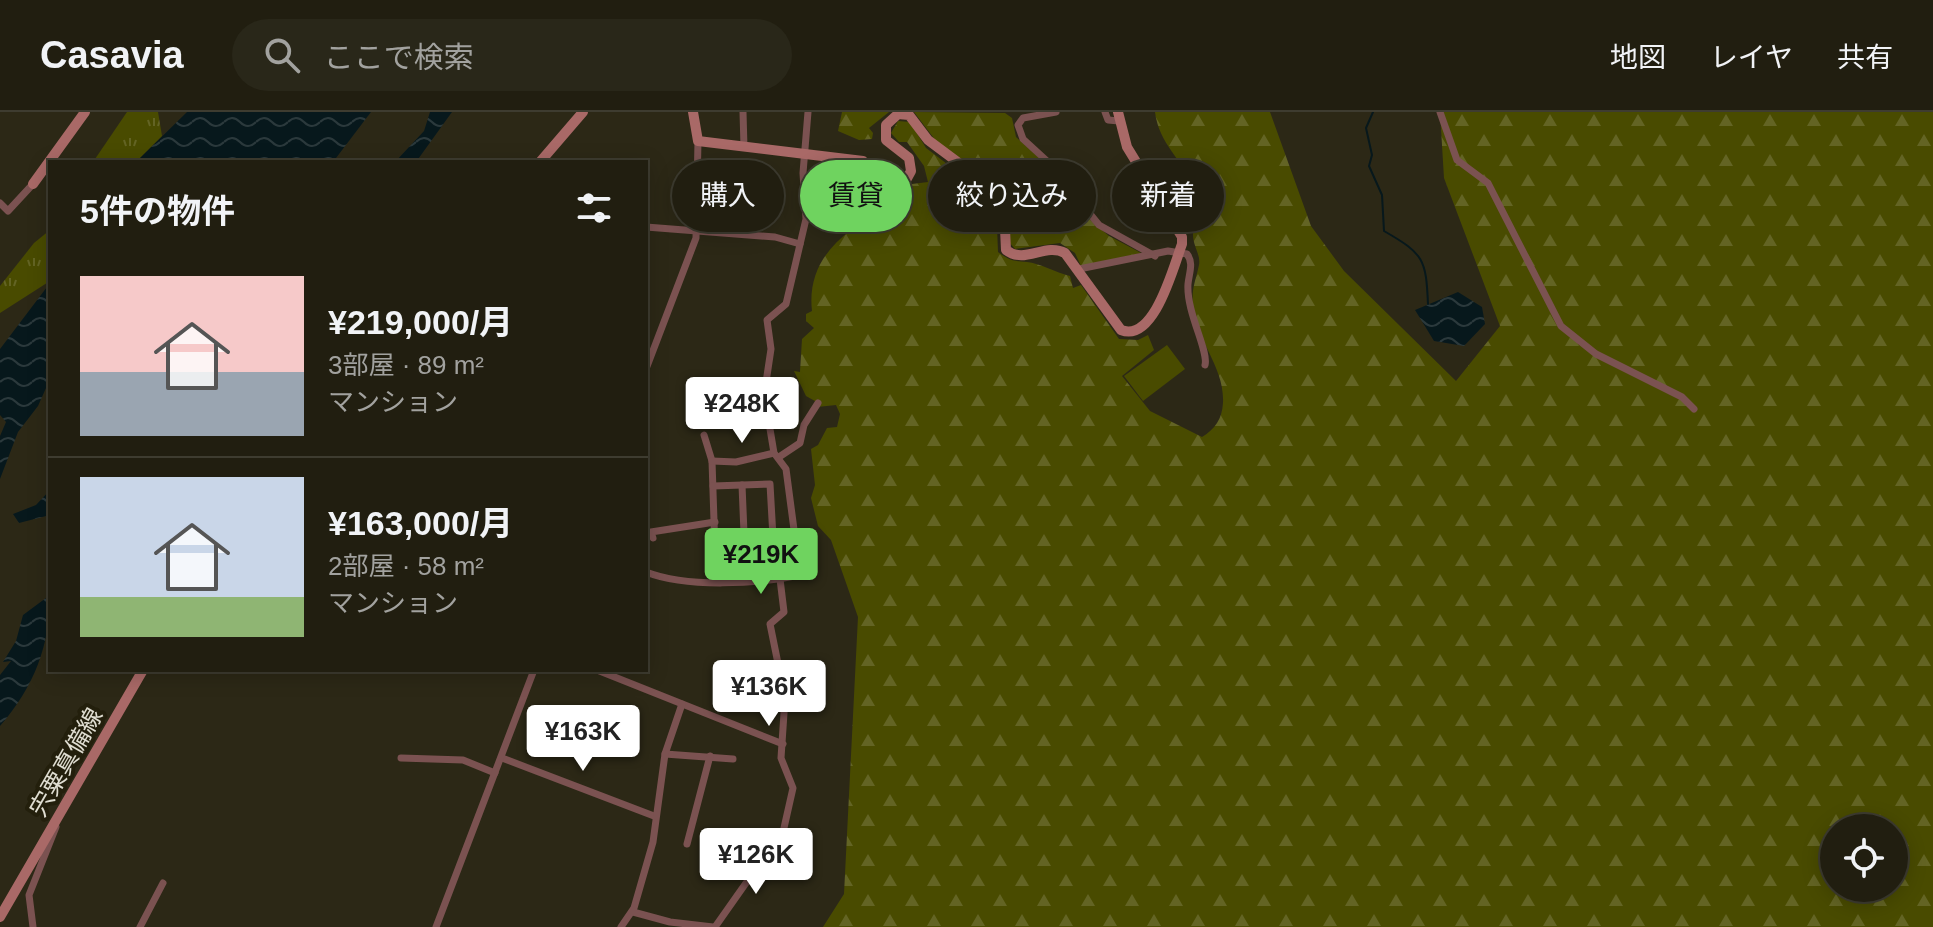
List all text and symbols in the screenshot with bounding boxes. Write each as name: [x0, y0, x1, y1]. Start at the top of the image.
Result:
search box: [232, 19, 792, 91]
icon: search: [260, 33, 304, 77]
text: Casavia: [40, 34, 184, 76]
text: ここで検索: [324, 41, 474, 74]
text: 地図: [1610, 42, 1666, 73]
text: レイヤ: [1710, 42, 1793, 73]
text: 共有: [1837, 42, 1893, 73]
chip: 購入: [672, 160, 784, 232]
chip: 賃貸: [800, 160, 912, 232]
chip: 絞り込み: [928, 160, 1096, 232]
chip: 新着: [1112, 160, 1224, 232]
icon: filters: [572, 186, 616, 230]
text: 5件の物件: [80, 192, 235, 230]
text: ¥219,000/月: [328, 303, 513, 341]
icon: home: [144, 308, 240, 404]
text: 3部屋 · 89 m²: [328, 350, 484, 380]
pin: ¥248K: [686, 377, 798, 445]
text: マンション: [328, 387, 458, 417]
text: ¥248K: [704, 388, 780, 418]
text: ¥163,000/月: [328, 504, 513, 542]
icon: home: [144, 509, 240, 605]
pin: ¥219K: [705, 528, 817, 596]
text: ¥219K: [723, 539, 799, 569]
text: 2部屋 · 58 m²: [328, 551, 484, 581]
text: マンション: [328, 588, 458, 618]
pin: ¥136K: [713, 660, 825, 728]
text: ¥136K: [731, 671, 807, 701]
street label: 宍粟真備線: [24, 703, 108, 821]
pin: ¥163K: [527, 705, 639, 773]
text: ¥163K: [545, 716, 621, 746]
map controls: [1820, 814, 1908, 902]
button: locate: [1820, 814, 1908, 902]
pin: ¥126K: [700, 828, 812, 896]
text: ¥126K: [718, 839, 794, 869]

